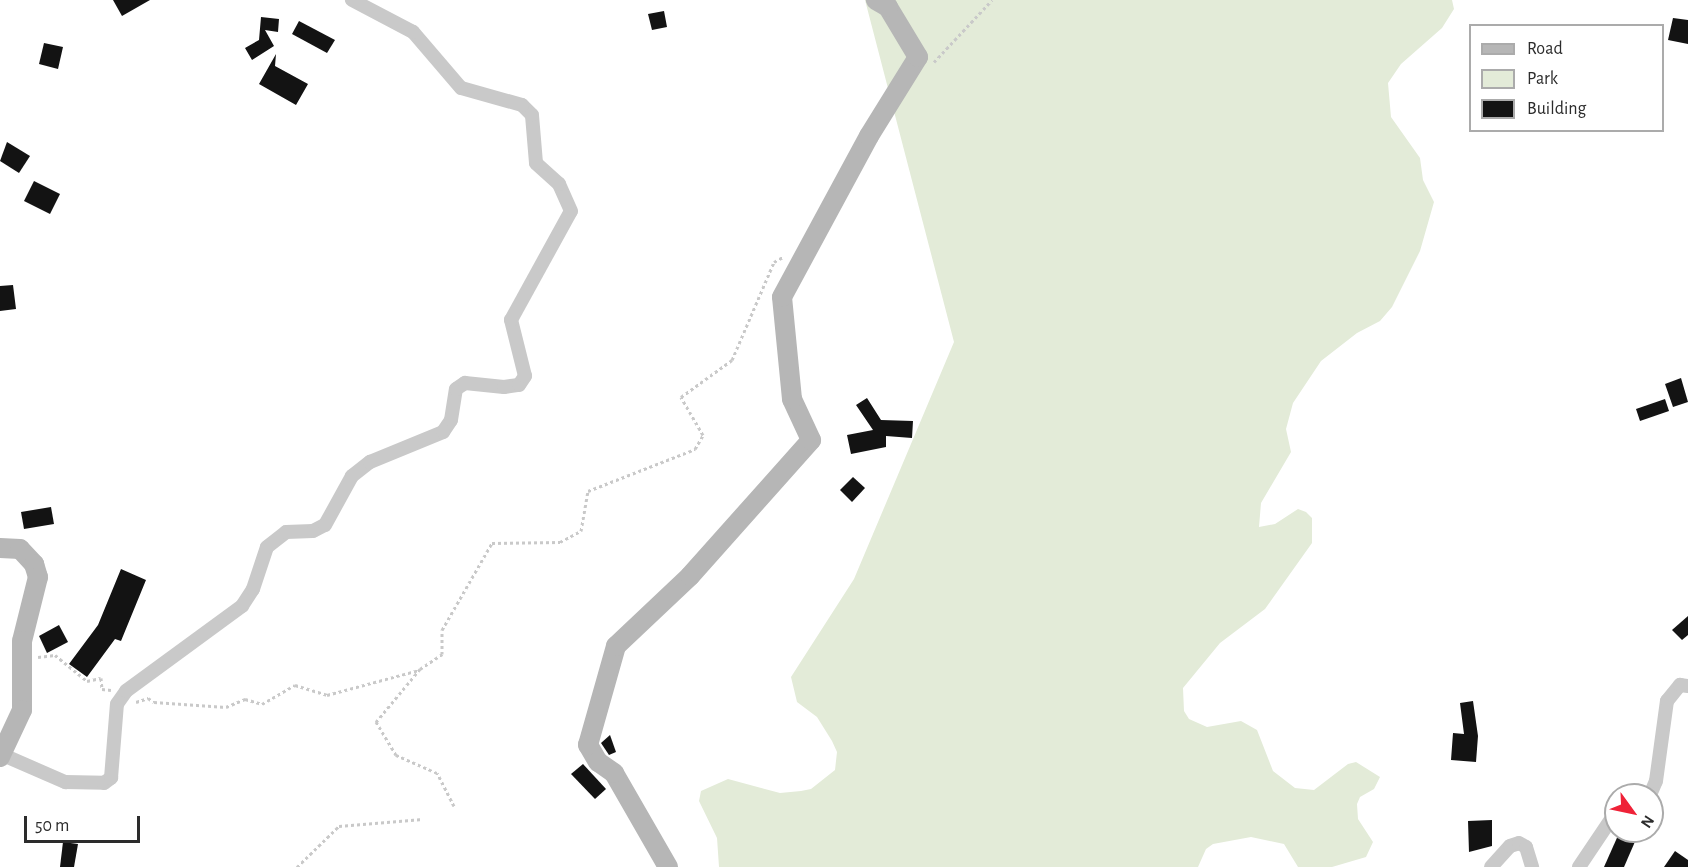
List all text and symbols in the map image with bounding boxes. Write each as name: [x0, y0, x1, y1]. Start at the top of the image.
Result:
legend: [1469, 24, 1664, 132]
text: Road: [1527, 40, 1563, 58]
text: Park: [1527, 70, 1558, 88]
text: Building: [1527, 100, 1586, 118]
north arrow: [1604, 783, 1664, 843]
scale bar: [27, 804, 142, 842]
text: N: [1638, 813, 1657, 831]
text: 50 m: [35, 817, 69, 835]

